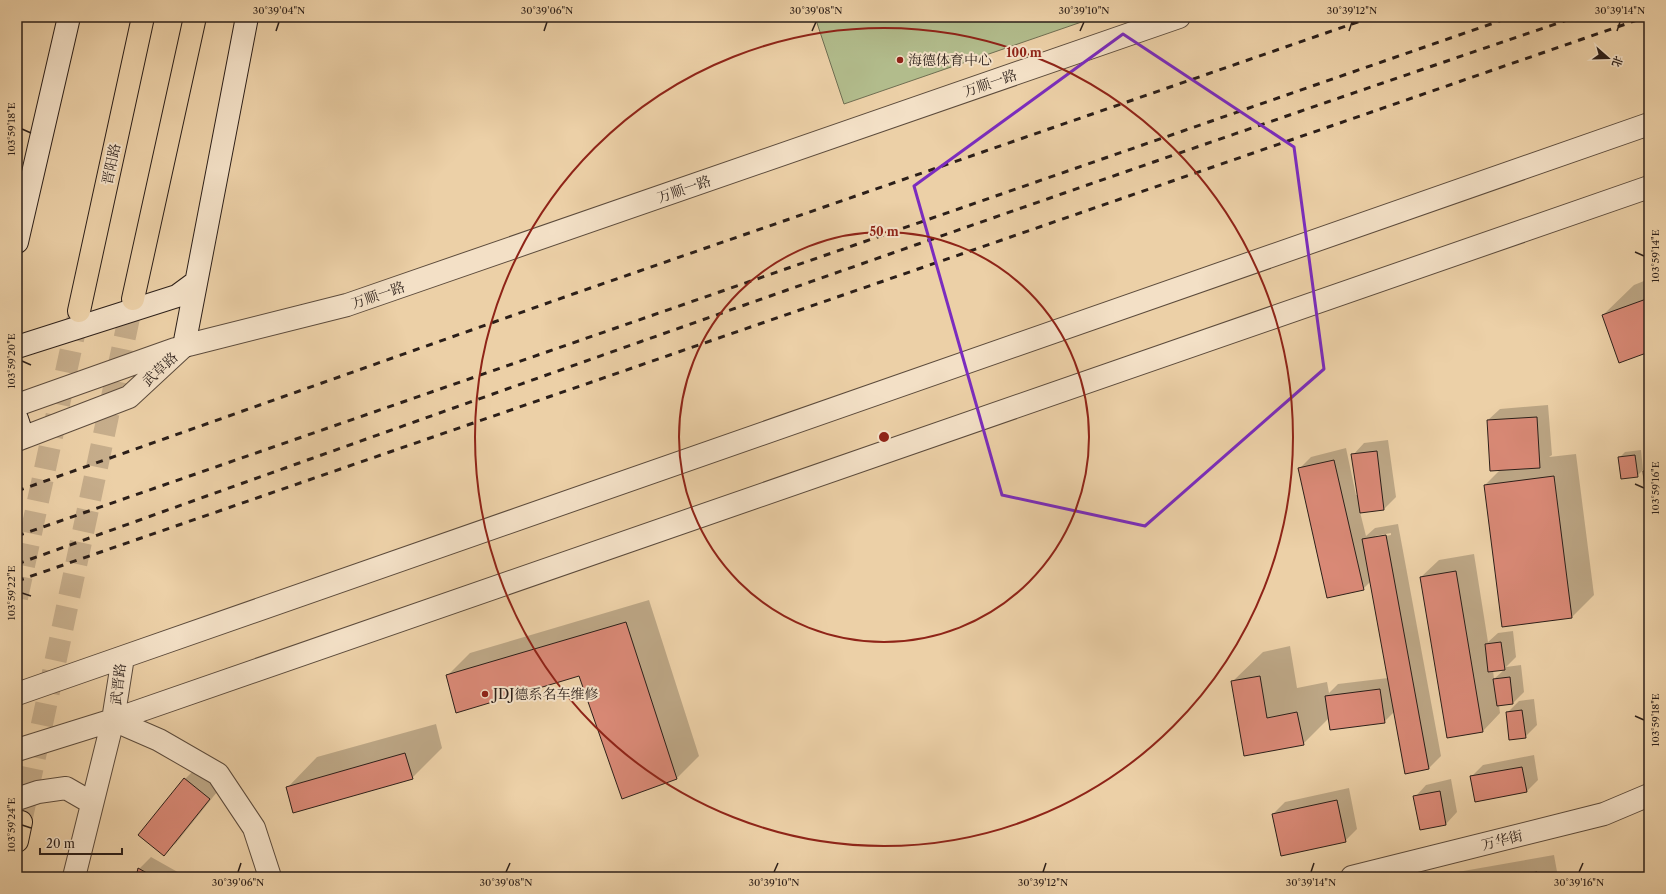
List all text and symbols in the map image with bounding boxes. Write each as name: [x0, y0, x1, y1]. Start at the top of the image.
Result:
text: 30°39'04"N: [253, 4, 305, 17]
text: 30°39'06"N: [521, 4, 573, 17]
text: 30°39'08"N: [790, 4, 842, 17]
text: 30°39'10"N: [1058, 4, 1110, 17]
text: 30°39'12"N: [1327, 4, 1377, 17]
text: 30°39'14"N: [1595, 4, 1645, 17]
north arrow: [1588, 38, 1628, 78]
text: 100 m: [1006, 45, 1042, 60]
place label: 海德体育中心: [908, 51, 992, 69]
text: 北: [1609, 54, 1626, 69]
marker: 海德体育中心: [895, 55, 905, 65]
street label: 万顺一路: [961, 65, 1019, 101]
text: 103°59'18"E: [5, 102, 18, 156]
street label: 晋阳路: [98, 142, 124, 186]
street label: 万顺一路: [655, 171, 713, 207]
text: 50 m: [869, 224, 899, 239]
text: 103°59'14"E: [1649, 229, 1662, 283]
street label: 万顺一路: [349, 277, 407, 313]
text: 103°59'20"E: [5, 333, 18, 389]
street label: 武草路: [139, 348, 181, 390]
centre of rings: [877, 430, 891, 444]
text: 103°59'16"E: [1649, 461, 1662, 515]
text: 103°59'22"E: [5, 565, 18, 620]
street label: 武晋路: [107, 662, 129, 706]
place label: JDJ德系名车维修: [491, 685, 598, 703]
marker: JDJ德系名车维修: [480, 689, 490, 699]
text: 103°59'18"E: [1649, 693, 1662, 747]
text: 103°59'24"E: [5, 797, 18, 852]
street label: 万华街: [1479, 826, 1525, 854]
scale bar: [40, 830, 122, 856]
text: 20 m: [46, 836, 75, 851]
text: 30°39'06"N: [212, 876, 264, 889]
text: 30°39'08"N: [480, 876, 532, 889]
text: 30°39'10"N: [748, 876, 800, 889]
text: 30°39'12"N: [1018, 876, 1068, 889]
text: 30°39'14"N: [1286, 876, 1336, 889]
text: 30°39'16"N: [1554, 876, 1604, 889]

